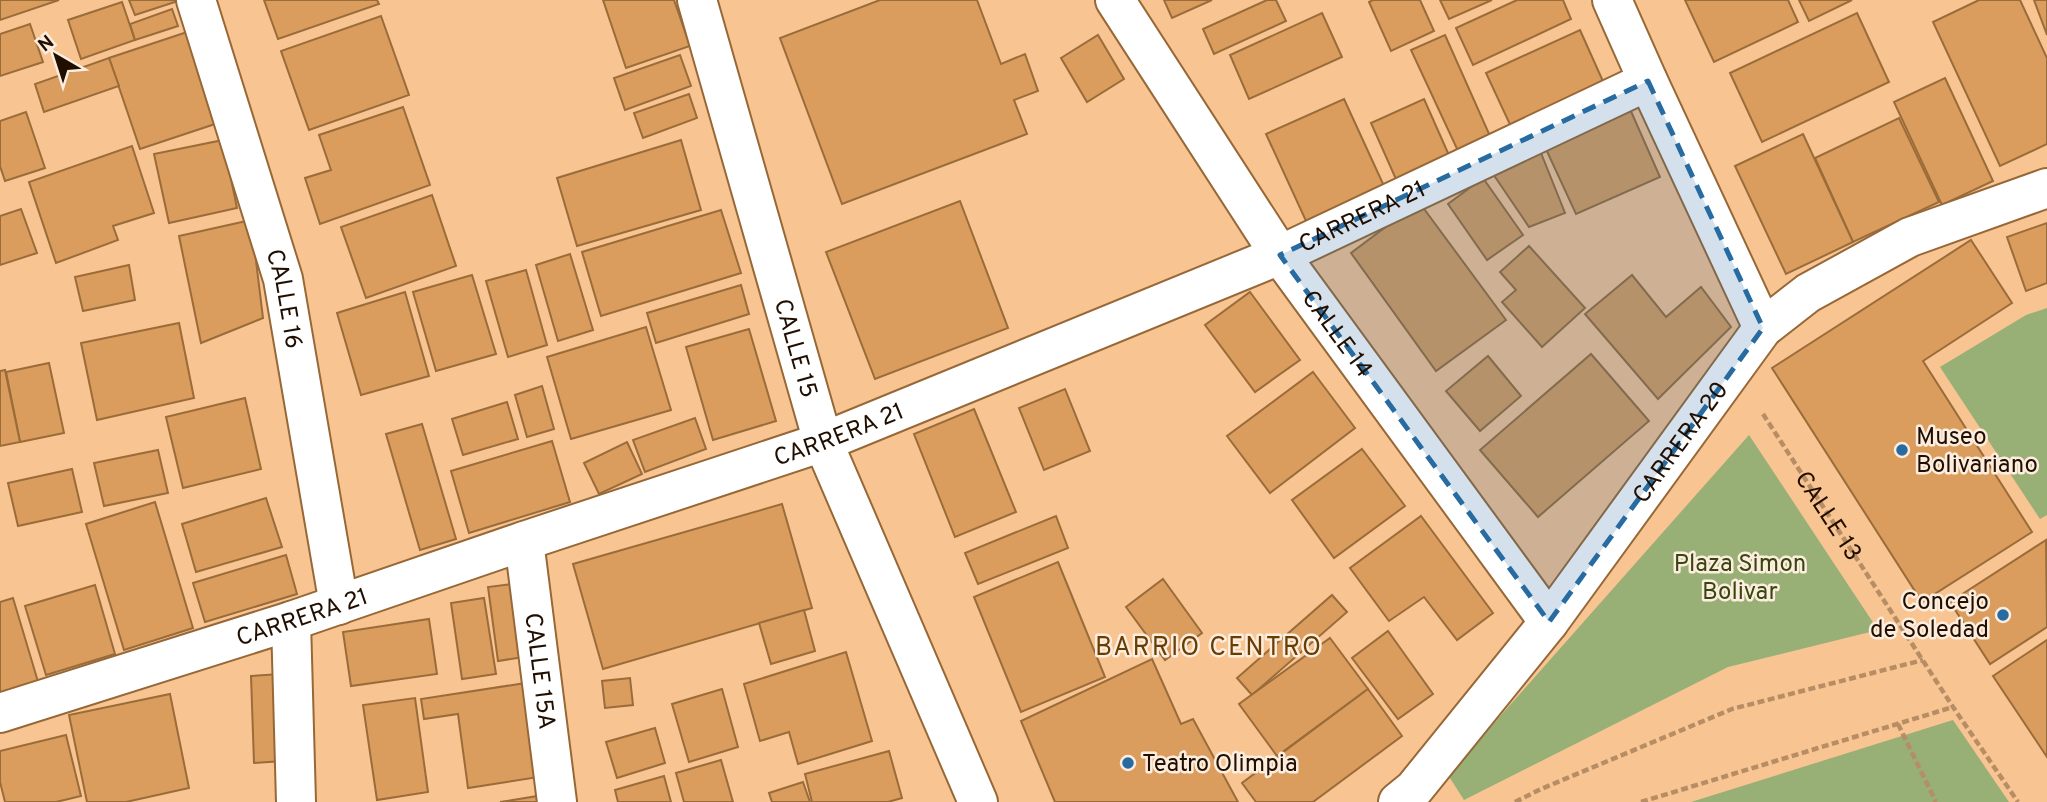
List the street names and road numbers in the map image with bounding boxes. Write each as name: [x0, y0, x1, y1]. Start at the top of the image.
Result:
street label: CARRERA 21: [1294, 175, 1431, 261]
street label: CALLE 16: [258, 246, 308, 351]
street label: CALLE 14: [1294, 285, 1378, 384]
street label: CALLE 15: [766, 296, 823, 402]
street label: CARRERA 20: [1627, 376, 1736, 510]
street label: CARRERA 21: [770, 397, 909, 474]
street label: CALLE 13: [1787, 466, 1867, 567]
street label: CARRERA 21: [233, 583, 373, 654]
street label: CALLE 15A: [516, 611, 561, 731]

